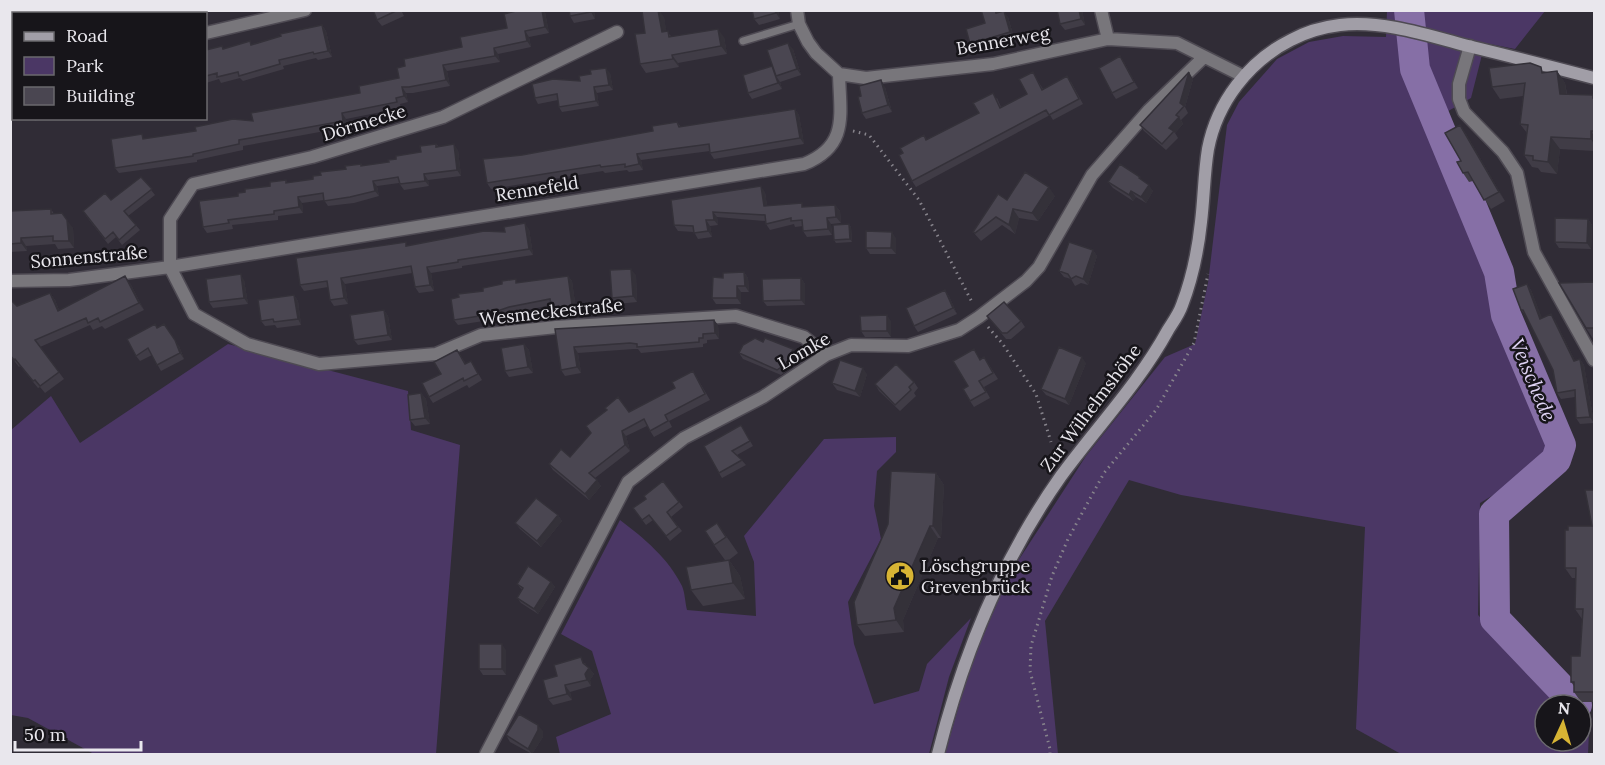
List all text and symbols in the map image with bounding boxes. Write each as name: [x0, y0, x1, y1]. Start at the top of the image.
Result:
legend: [12, 12, 207, 120]
street label: Bennerweg: [954, 21, 1052, 60]
text: Road: [66, 24, 108, 47]
text: Park: [66, 54, 104, 77]
text: Building: [66, 84, 136, 107]
street label: Dörmecke: [319, 99, 409, 146]
street label: Rennefeld: [494, 171, 580, 206]
street label: Sonnenstraße: [29, 240, 149, 273]
street label: Wesmeckestraße: [478, 293, 624, 330]
street label: Lomke: [774, 326, 834, 375]
water label: Veischede: [1505, 335, 1562, 425]
street label: Zur Wilhelmshöhe: [1035, 339, 1146, 476]
place label: Löschgruppe Grevenbrück: [921, 554, 1031, 598]
public building icon: Löschgruppe Grevenbrück: [884, 560, 916, 592]
north arrow: [1533, 693, 1593, 753]
text: N: [1557, 698, 1571, 718]
scale bar: [15, 714, 141, 752]
text: 50 m: [24, 723, 66, 746]

